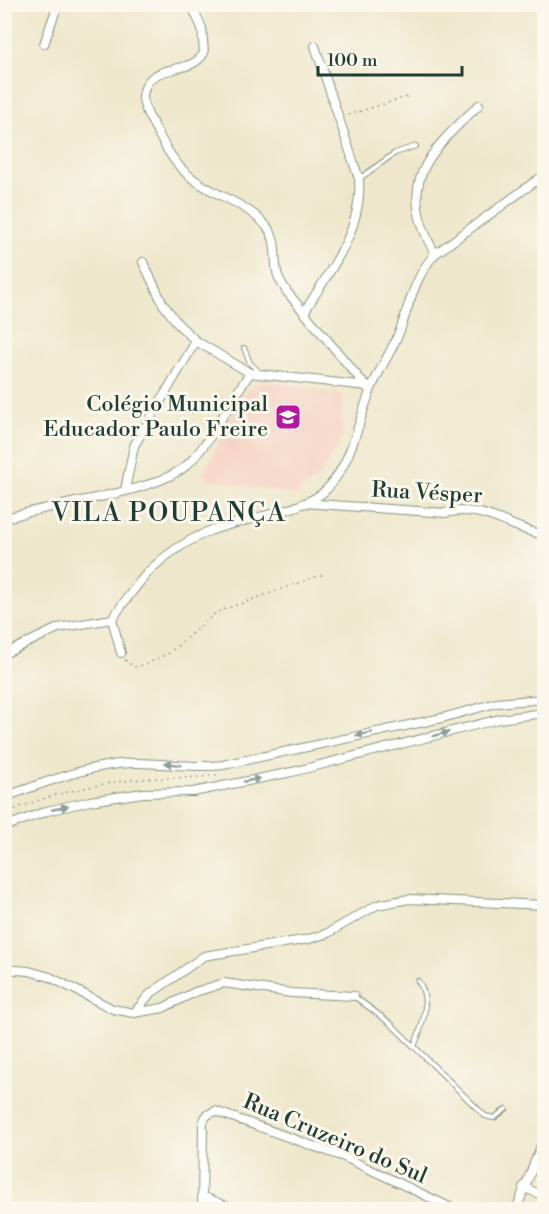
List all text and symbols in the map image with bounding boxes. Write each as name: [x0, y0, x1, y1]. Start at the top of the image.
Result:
scale bar: [318, 39, 462, 77]
text: 100 m: [327, 49, 378, 72]
place label: Colégio Municipal Educador Paulo Freire: [43, 391, 268, 443]
school or university icon: Colégio Municipal Educador Paulo Freire: [273, 402, 303, 432]
street label: Rua Vésper: [371, 477, 483, 509]
district label: VILA POUPANÇA: [50, 497, 287, 529]
one-way arrow: [433, 729, 451, 738]
one-way arrow: [354, 730, 373, 739]
one-way arrow: [163, 759, 182, 768]
one-way arrow: [243, 775, 262, 784]
one-way arrow: [50, 803, 69, 812]
street label: Rua Cruzeiro do Sul: [239, 1088, 432, 1190]

